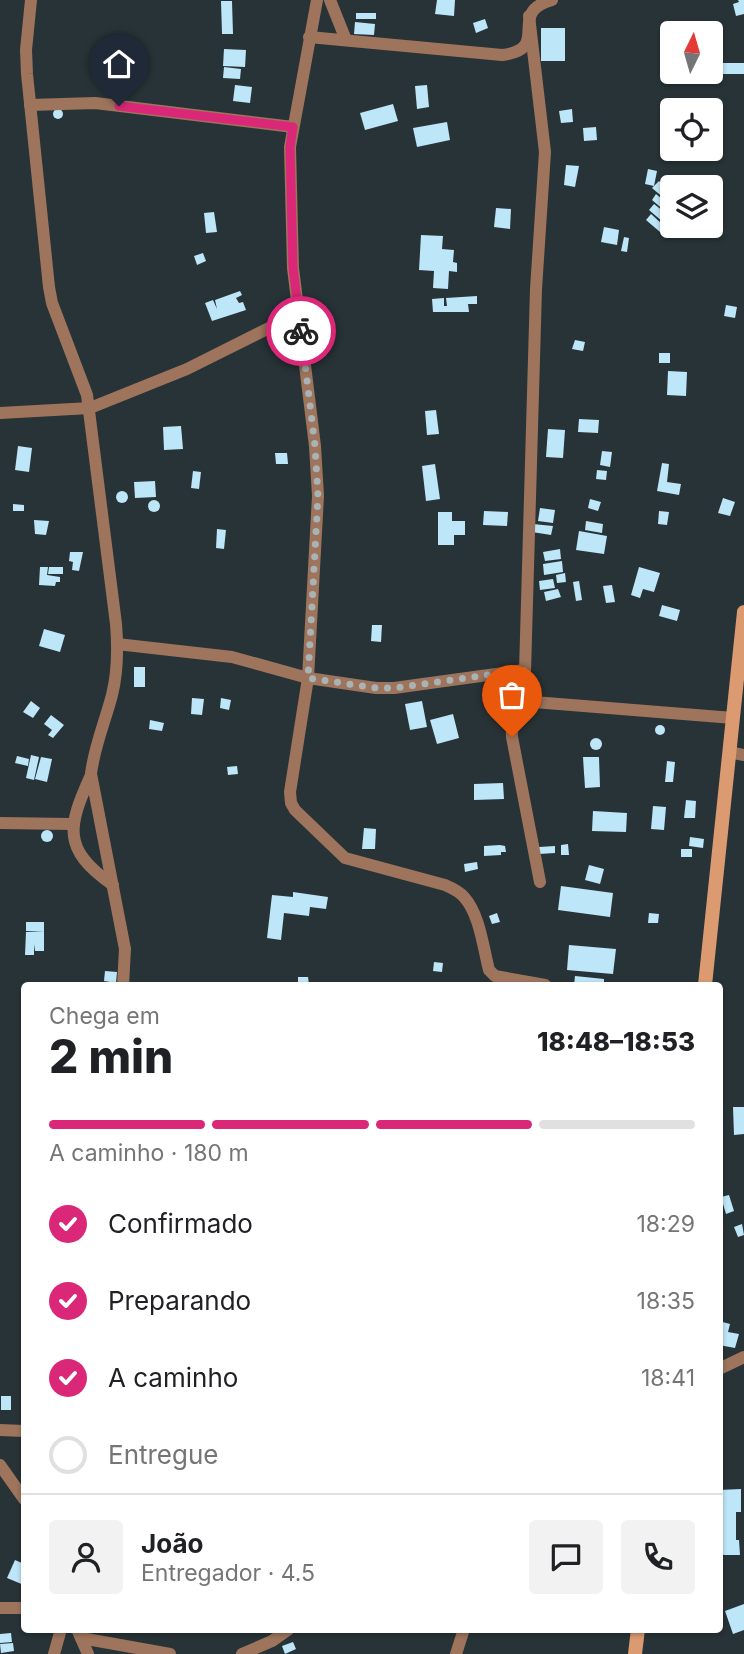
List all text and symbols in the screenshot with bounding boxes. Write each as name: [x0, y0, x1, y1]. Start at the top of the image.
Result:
north arrow: [660, 21, 723, 84]
map controls: [660, 21, 723, 238]
pin: [89, 34, 149, 106]
icon: home: [100, 45, 138, 83]
button: locate: [660, 98, 723, 161]
button: layers: [660, 175, 723, 238]
courier: [266, 296, 336, 366]
icon: bike: [282, 312, 320, 350]
pin: [482, 665, 542, 737]
icon: bag: [493, 676, 531, 714]
text: Chega em: [49, 1002, 160, 1030]
text: 18:48–18:53: [537, 1026, 695, 1057]
text: 2 min: [49, 1028, 173, 1084]
text: A caminho · 180 m: [49, 1139, 249, 1167]
icon: check: [49, 1205, 87, 1243]
text: Confirmado: [108, 1208, 253, 1239]
text: 18:29: [637, 1210, 695, 1238]
icon: check: [49, 1282, 87, 1320]
text: Preparando: [108, 1285, 251, 1316]
text: 18:35: [637, 1287, 695, 1315]
icon: check: [49, 1359, 87, 1397]
text: A caminho: [108, 1362, 238, 1393]
text: 18:41: [641, 1364, 695, 1392]
text: Entregue: [108, 1439, 219, 1470]
button: person: [49, 1520, 123, 1594]
button: chat: [529, 1520, 603, 1594]
button: phone: [621, 1520, 695, 1594]
text: João: [141, 1528, 203, 1559]
text: Entregador · 4.5: [141, 1559, 315, 1587]

